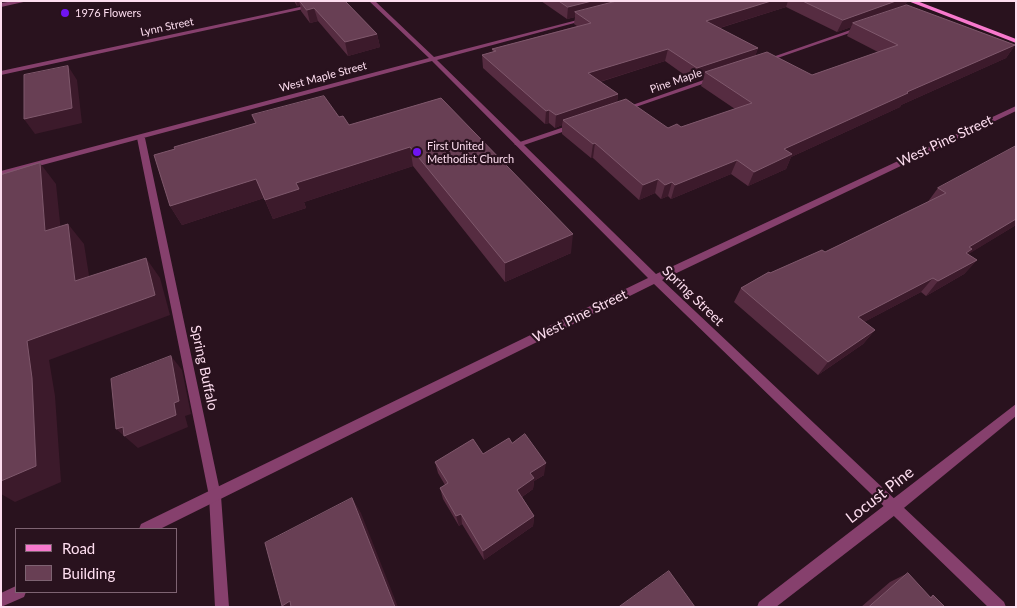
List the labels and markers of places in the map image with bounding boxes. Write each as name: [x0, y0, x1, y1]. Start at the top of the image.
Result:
place label: 1976 Flowers: [75, 6, 141, 20]
marker: 1976 Flowers: [59, 7, 71, 19]
place label: First United Methodist Church: [427, 139, 514, 165]
marker: First United Methodist Church: [411, 146, 423, 158]

